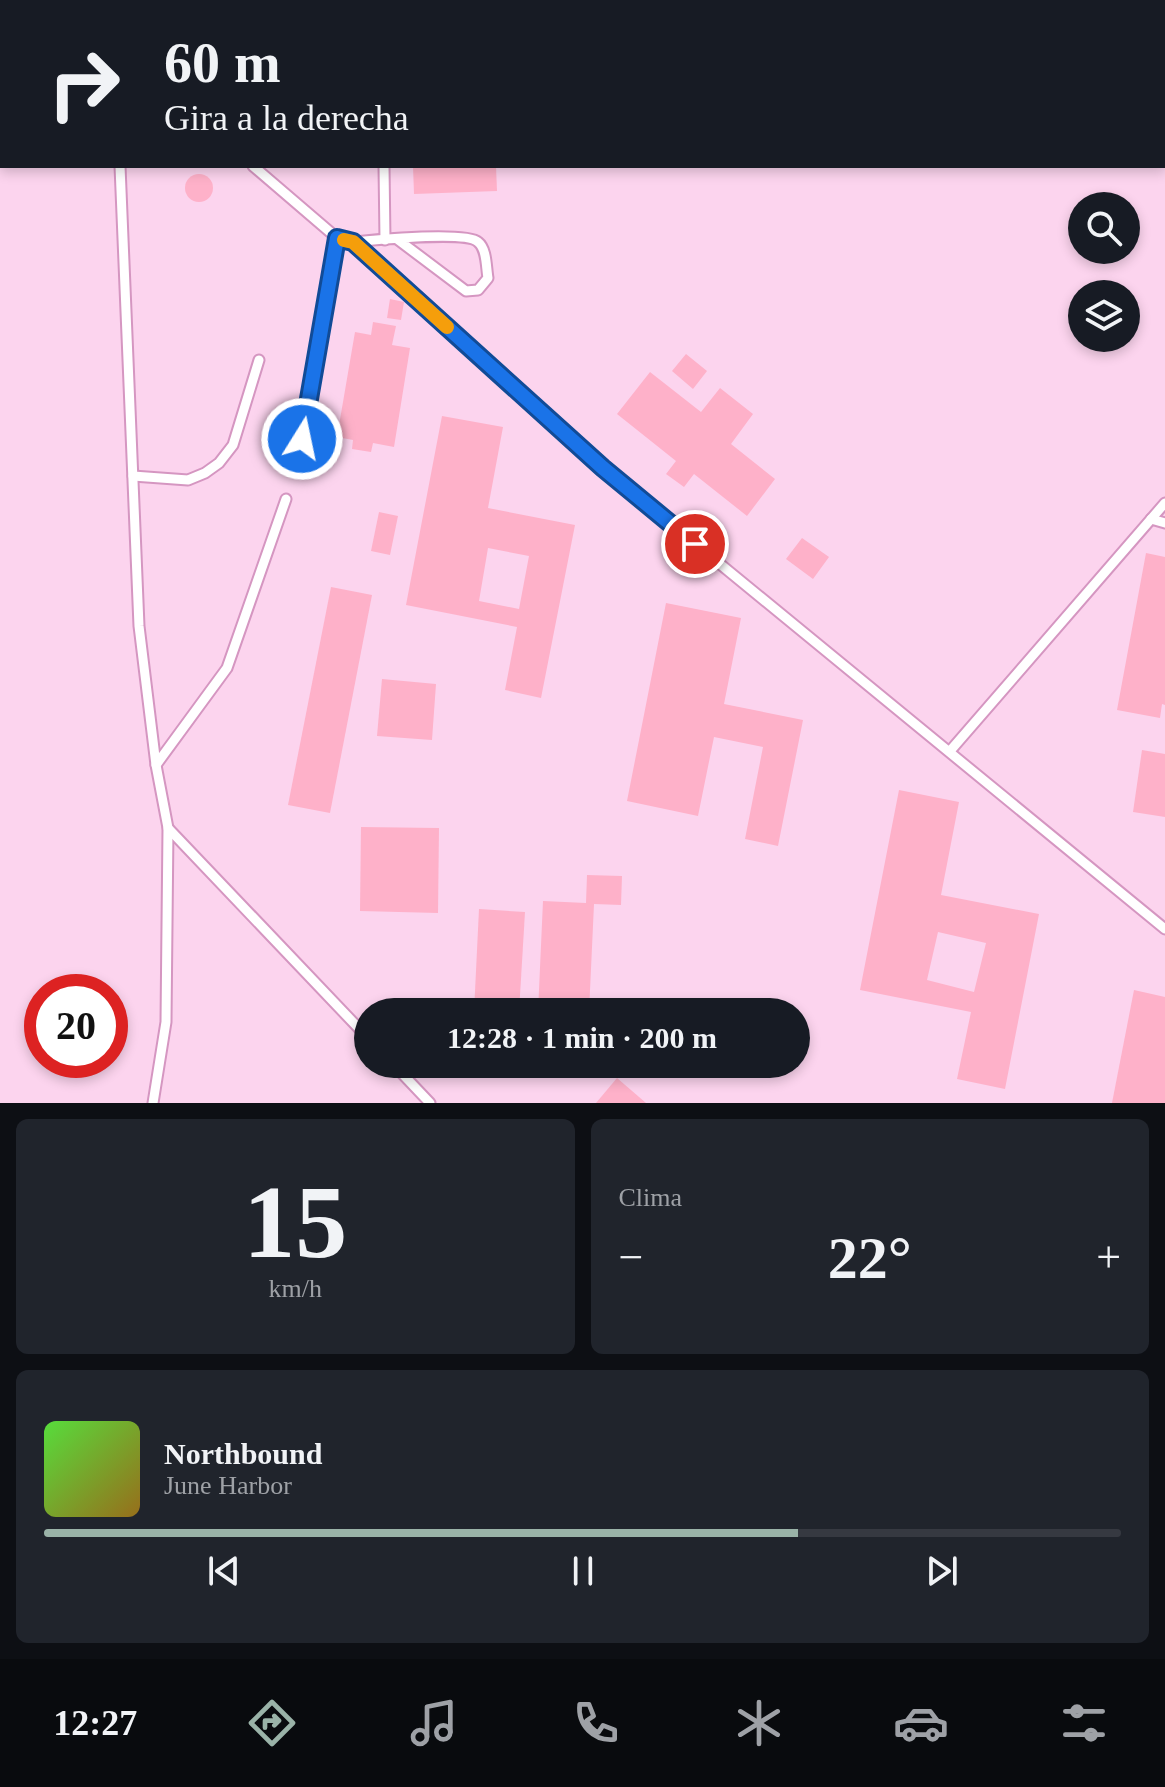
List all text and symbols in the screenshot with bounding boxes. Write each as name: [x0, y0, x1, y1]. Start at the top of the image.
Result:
icon: right: [32, 32, 136, 136]
text: 60 m: [164, 32, 281, 94]
text: Gira a la derecha: [164, 98, 409, 138]
map controls: [1068, 192, 1140, 352]
button: search: [1068, 192, 1140, 264]
button: layers: [1068, 280, 1140, 352]
position arrow: [260, 397, 344, 481]
pin: [661, 510, 729, 578]
icon: arrive: [673, 522, 717, 566]
speed limit sign: 20: [24, 974, 128, 1078]
text: 12:28 · 1 min · 200 m: [447, 1021, 717, 1054]
text: 15: [243, 1164, 347, 1279]
text: Clima: [619, 1183, 682, 1212]
text: 22°: [828, 1225, 912, 1291]
text: −: [619, 1233, 643, 1282]
text: +: [1096, 1233, 1121, 1282]
text: km/h: [269, 1274, 322, 1303]
text: Northbound: [164, 1437, 322, 1470]
text: June Harbor: [164, 1471, 292, 1500]
icon: previous: [202, 1549, 246, 1593]
icon: pause: [561, 1549, 605, 1593]
icon: next: [920, 1549, 964, 1593]
icon: directions: [244, 1695, 300, 1751]
icon: music: [406, 1695, 462, 1751]
icon: phone: [568, 1695, 624, 1751]
icon: climate: [731, 1695, 787, 1751]
icon: car: [893, 1695, 949, 1751]
icon: filters: [1056, 1695, 1112, 1751]
text: 12:27: [53, 1703, 137, 1743]

